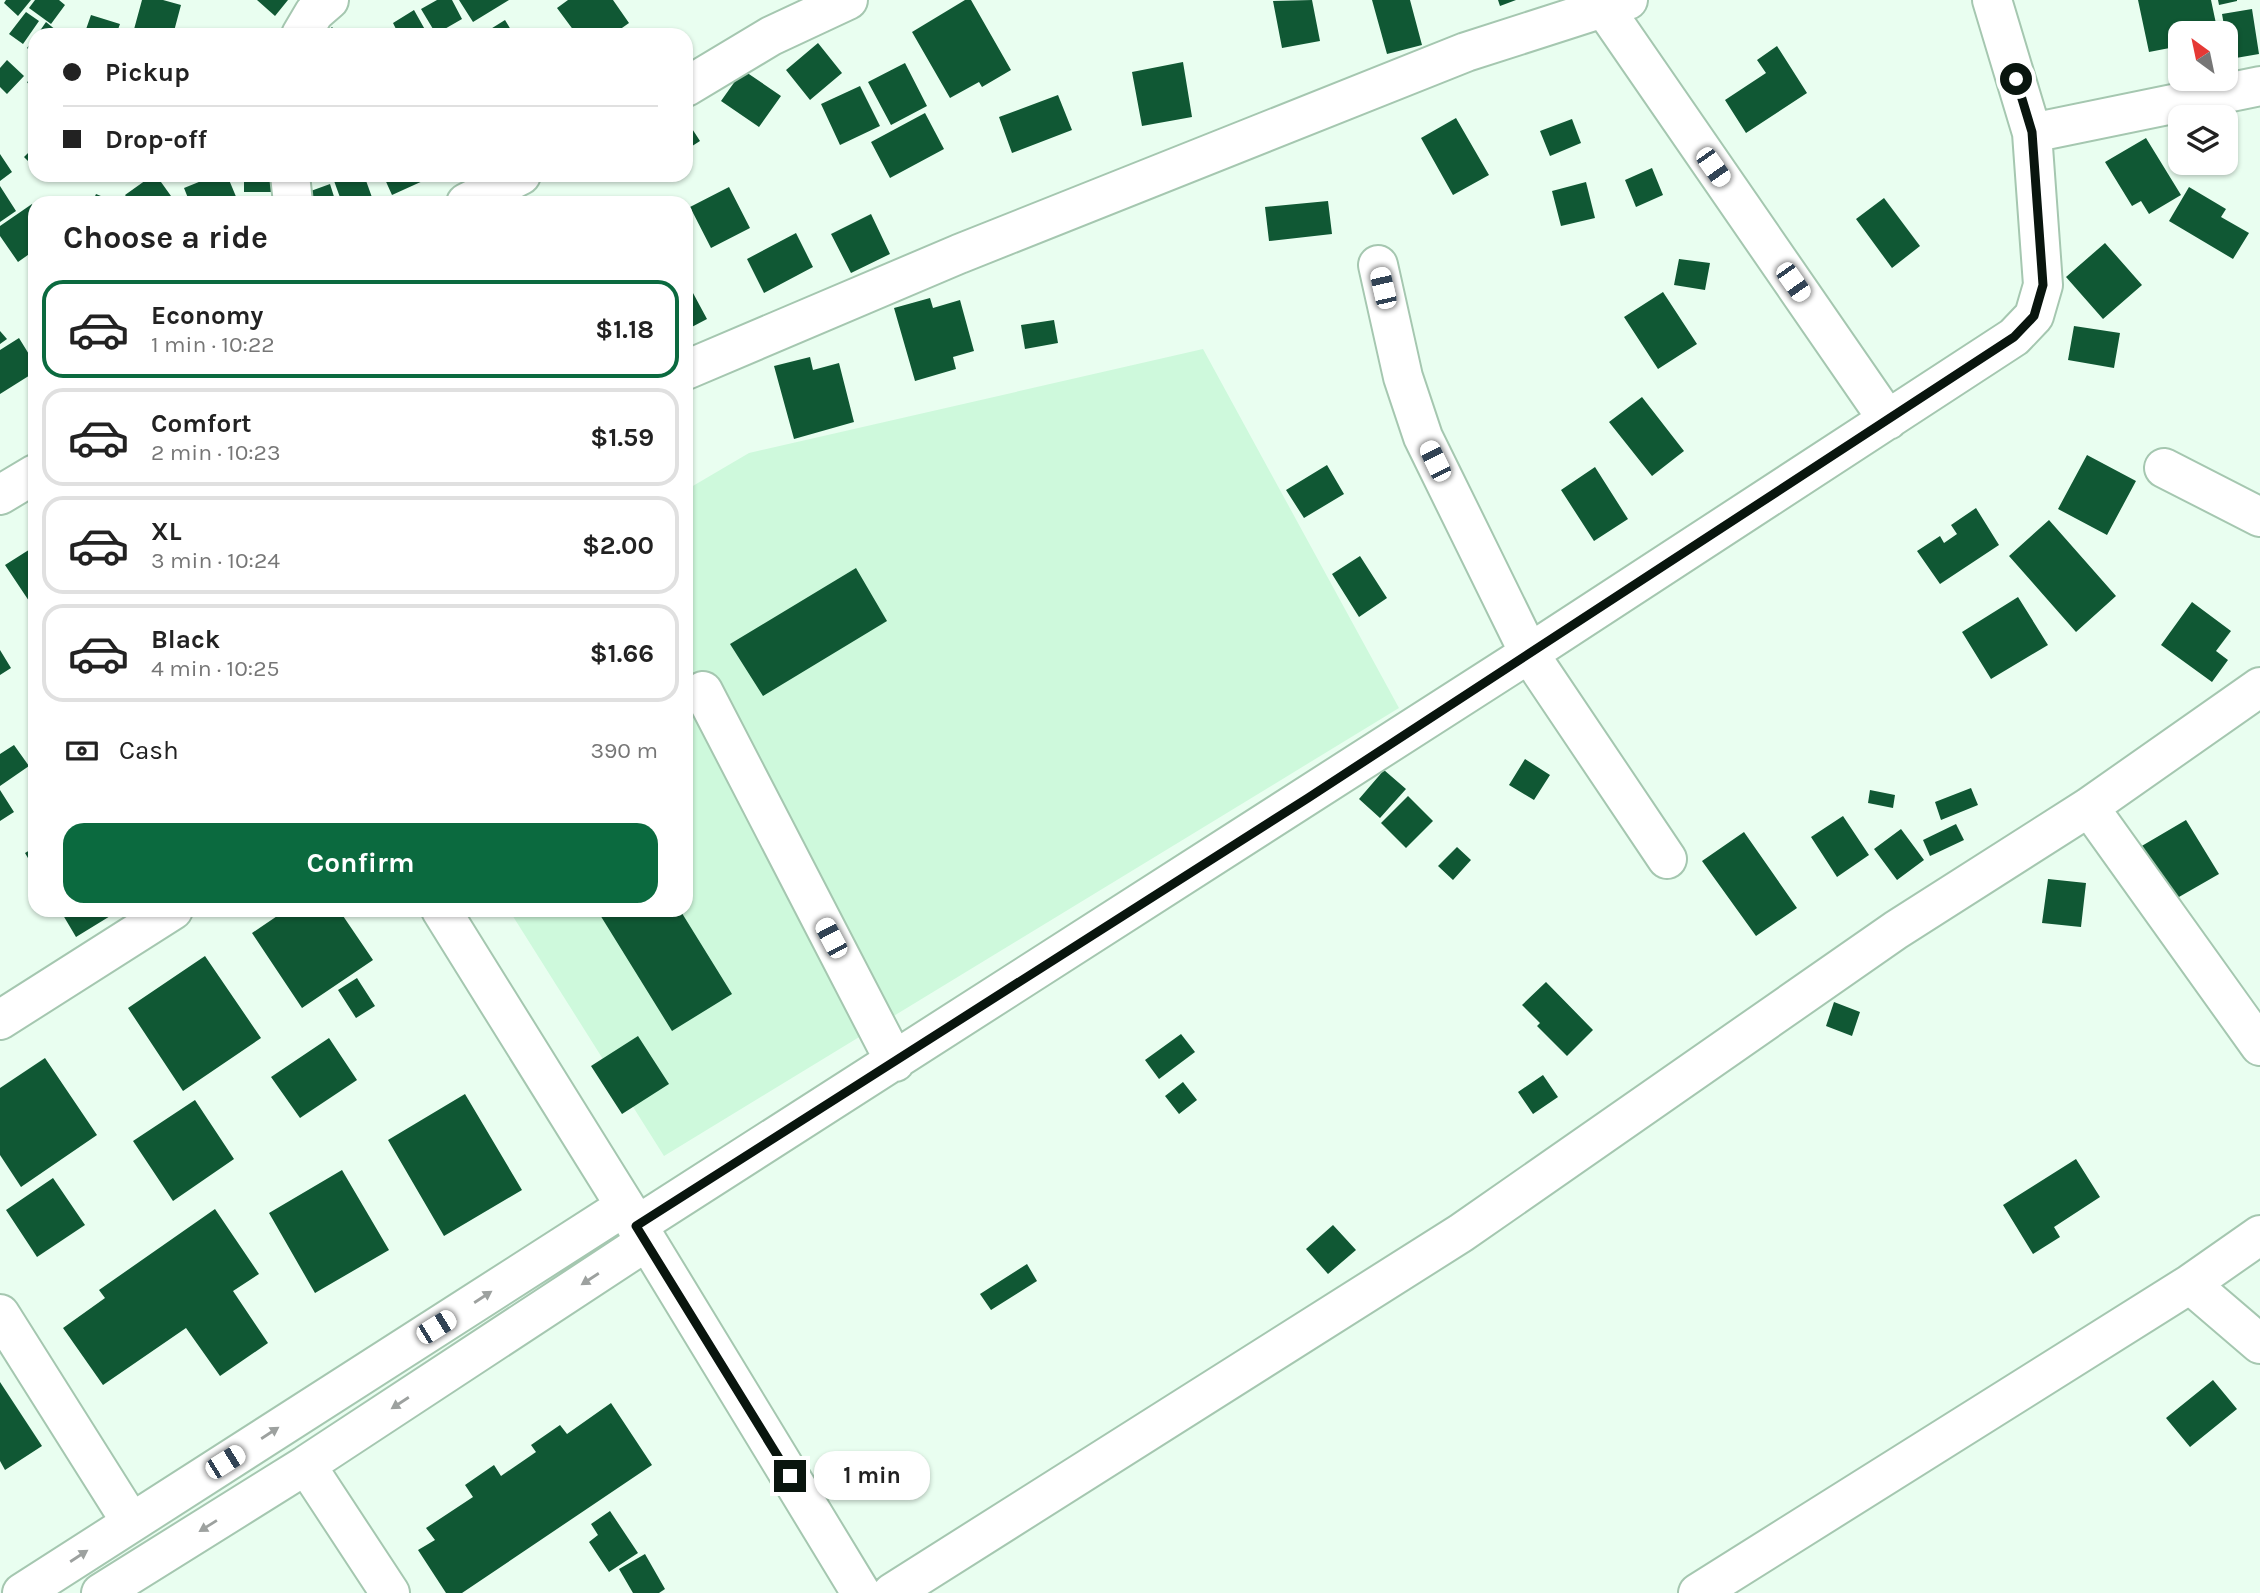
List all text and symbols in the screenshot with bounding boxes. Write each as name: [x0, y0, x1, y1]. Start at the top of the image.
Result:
north arrow: [2168, 21, 2238, 91]
map controls: [2168, 21, 2238, 175]
text: Pickup: [105, 57, 190, 88]
route start: [2000, 63, 2032, 95]
button: layers: [2168, 105, 2238, 175]
text: Drop-off: [105, 124, 207, 155]
car: [1693, 144, 1734, 190]
text: Choose a ride: [63, 219, 268, 256]
car: [1773, 259, 1814, 305]
car: [1369, 265, 1398, 311]
icon: car: [67, 298, 130, 361]
text: Economy: [151, 300, 263, 331]
text: $1.18: [595, 314, 654, 345]
text: 1 min · 10:22: [151, 331, 275, 358]
icon: car: [67, 406, 130, 469]
text: Comfort: [151, 408, 252, 439]
text: $1.59: [590, 422, 654, 453]
car: [1417, 438, 1454, 484]
text: 2 min · 10:23: [151, 439, 281, 466]
icon: car: [67, 514, 130, 577]
text: XL: [151, 516, 182, 547]
text: $2.00: [582, 530, 654, 561]
text: 3 min · 10:24: [151, 547, 280, 574]
icon: car: [67, 622, 130, 685]
text: Black: [151, 624, 220, 655]
text: $1.66: [590, 638, 654, 669]
text: 4 min · 10:25: [151, 655, 279, 682]
icon: cash: [63, 732, 101, 770]
text: Cash: [119, 735, 179, 766]
text: 390 m: [590, 737, 658, 764]
button: Confirm: [63, 823, 658, 903]
car: [812, 915, 851, 961]
one-way arrow: [580, 1272, 600, 1285]
one-way arrow: [473, 1291, 493, 1304]
car: [413, 1307, 460, 1347]
one-way arrow: [390, 1396, 409, 1409]
one-way arrow: [261, 1426, 280, 1439]
car: [202, 1442, 249, 1482]
callout: 1 min: [814, 1452, 930, 1500]
route end: [774, 1460, 806, 1492]
text: 1 min: [843, 1462, 901, 1489]
one-way arrow: [198, 1519, 218, 1532]
one-way arrow: [69, 1549, 89, 1562]

